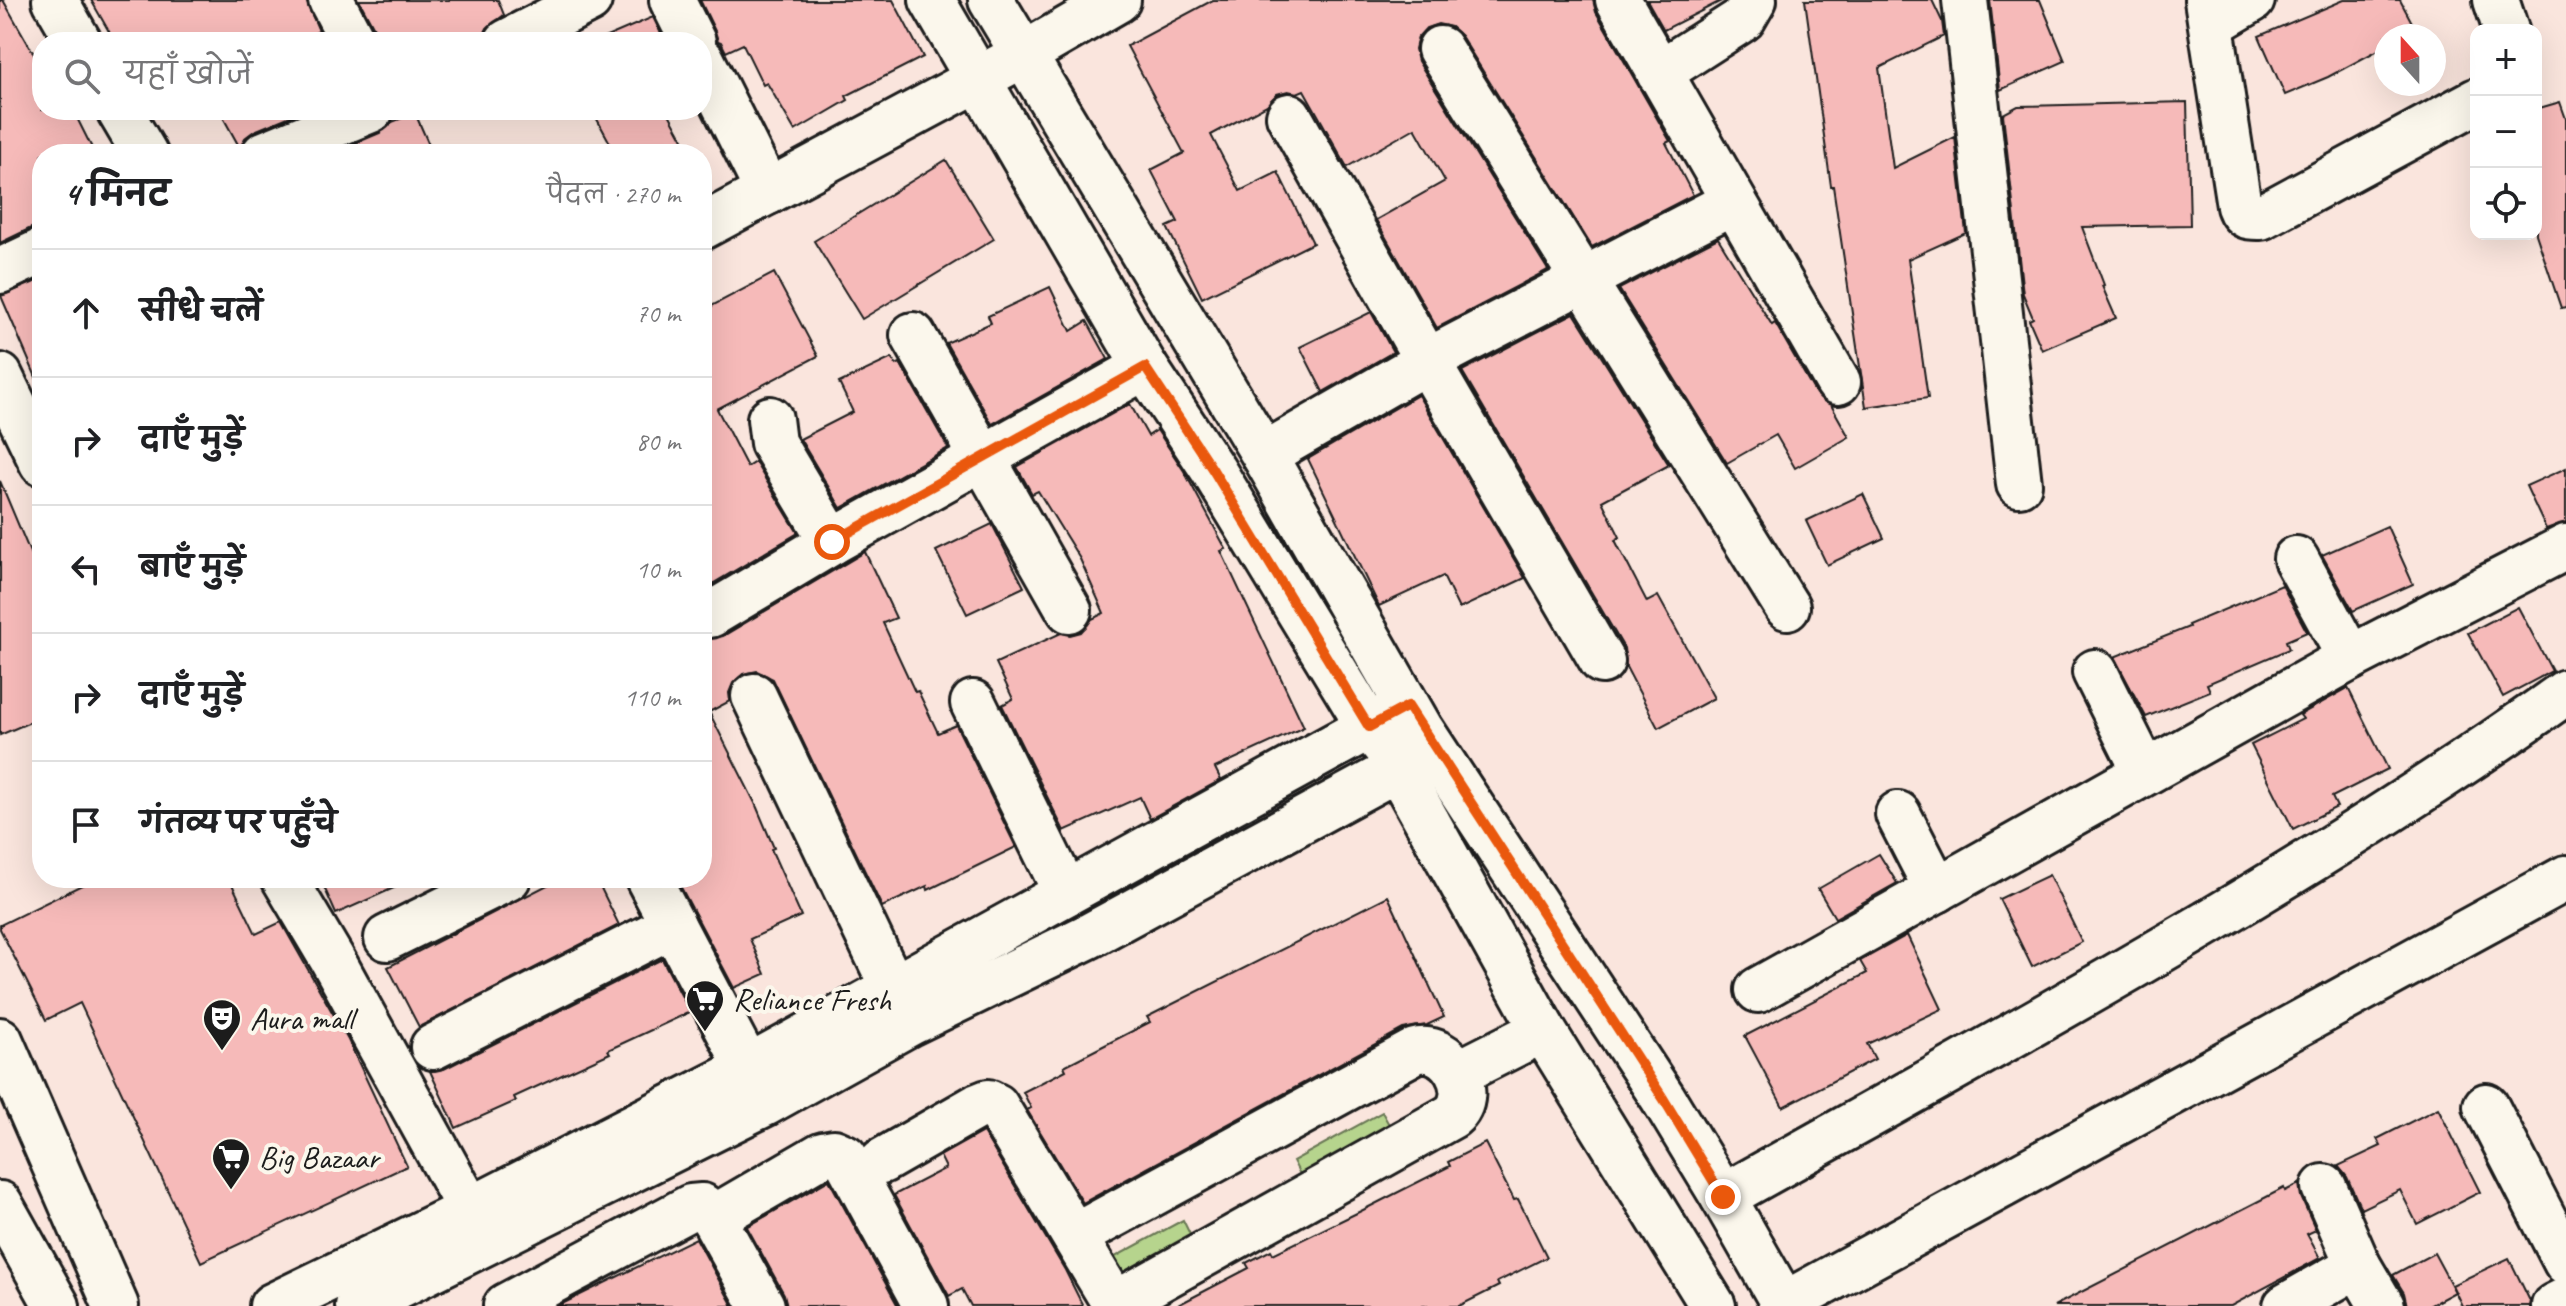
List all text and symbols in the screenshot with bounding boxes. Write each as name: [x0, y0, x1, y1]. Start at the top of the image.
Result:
north arrow: [2374, 24, 2446, 96]
map controls: [2470, 24, 2542, 240]
button: +: [2470, 24, 2542, 96]
search box: [32, 32, 712, 120]
icon: search: [60, 54, 104, 98]
text: यहाँ खोजें: [124, 55, 253, 93]
button: −: [2470, 96, 2542, 168]
button: locate: [2470, 168, 2542, 240]
text: 4 मिनट: [64, 172, 170, 215]
text: पैदल · 270 m: [546, 178, 680, 211]
icon: ahead: [64, 291, 108, 335]
text: सीधे चलें: [140, 292, 262, 330]
text: 70 m: [636, 297, 680, 330]
icon: right: [64, 419, 108, 463]
text: दाएँ मुड़ें: [140, 420, 244, 458]
text: 80 m: [636, 425, 680, 458]
route start: [814, 524, 850, 560]
icon: left: [64, 547, 108, 591]
text: बाएँ मुड़ें: [140, 548, 245, 586]
text: 10 m: [636, 553, 680, 586]
icon: right: [64, 675, 108, 719]
text: दाएँ मुड़ें: [140, 676, 244, 714]
text: 110 m: [624, 681, 680, 714]
icon: arrive: [64, 803, 108, 847]
text: गंतव्य पर पहुँचे: [140, 804, 337, 842]
supermarket icon: Reliance Fresh: [684, 978, 726, 1033]
place label: Reliance Fresh: [733, 979, 892, 1020]
theatre icon: Aura mall: [201, 997, 243, 1052]
place label: Aura mall: [250, 998, 359, 1039]
supermarket icon: Big Bazaar: [210, 1136, 252, 1191]
place label: Big Bazaar: [259, 1137, 381, 1178]
route end: [1705, 1179, 1741, 1215]

